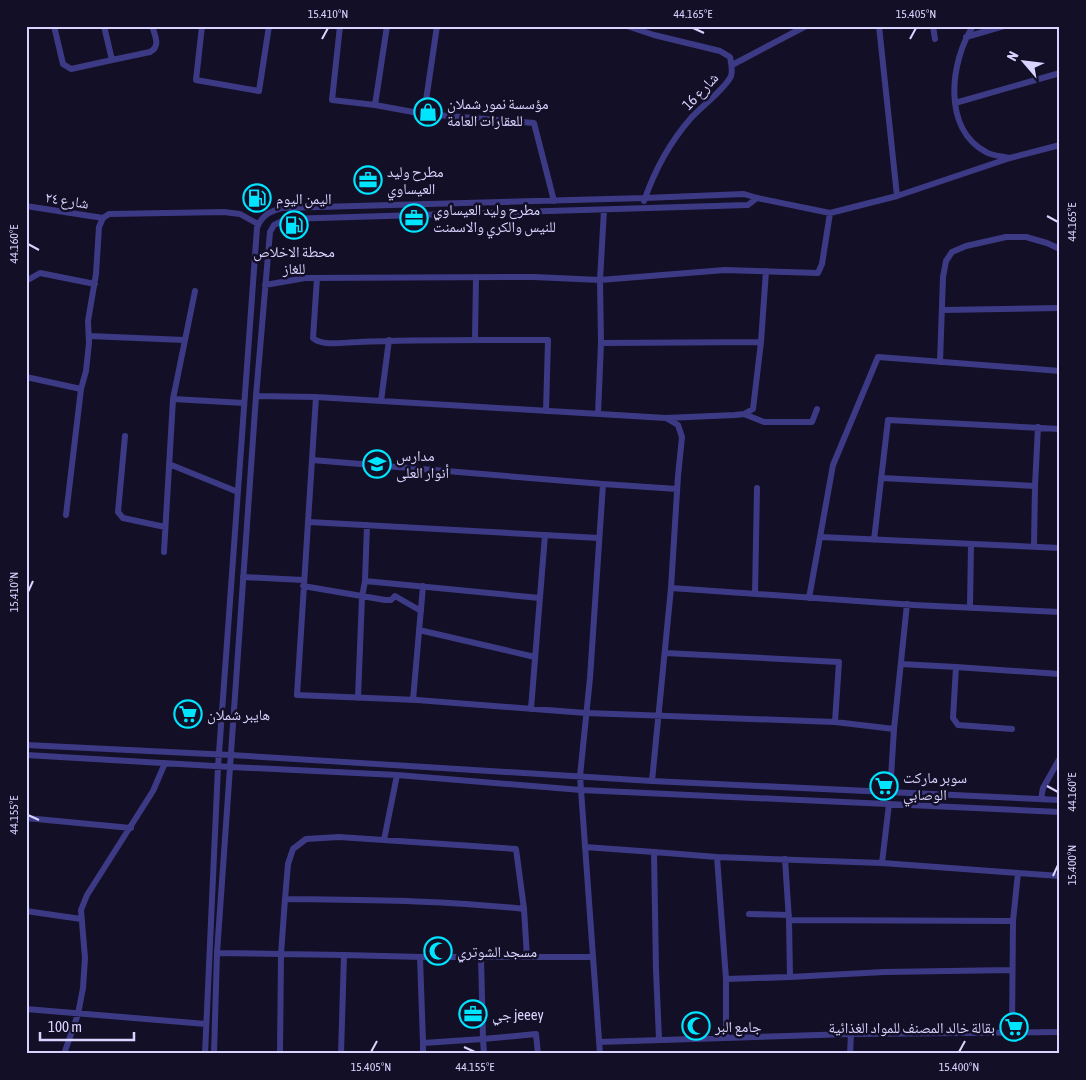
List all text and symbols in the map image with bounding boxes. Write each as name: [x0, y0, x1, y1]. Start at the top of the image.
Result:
text: 15.410°N: [308, 7, 348, 21]
text: 44.165°E: [674, 7, 712, 21]
text: 15.405°N: [896, 7, 936, 21]
north arrow: [998, 38, 1048, 88]
text: N: [1004, 48, 1022, 63]
street label: شارع 16: [679, 69, 723, 115]
place label: مؤسسة نمور شملان للعقارات العامة: [447, 95, 549, 130]
shop icon: مؤسسة نمور شملان للعقارات العامة: [413, 97, 443, 127]
place label: مطرح وليد العيساوي: [387, 163, 444, 200]
office icon: مطرح وليد العيساوي: [353, 165, 383, 195]
fuel station icon: اليمن اليوم: [242, 183, 272, 213]
street label: شارع ٢٤: [44, 188, 90, 214]
place label: اليمن اليوم: [276, 190, 332, 209]
place label: مطرح وليد العيساوي للنيس والكري والاسمنت: [433, 201, 556, 238]
office icon: مطرح وليد العيساوي للنيس والكري والاسمنت: [399, 203, 429, 233]
text: 44.165°E: [1065, 203, 1079, 241]
fuel station icon: محطة الاخلاص للغاز: [279, 210, 309, 240]
text: 44.160°E: [7, 225, 21, 263]
place label: محطة الاخلاص للغاز: [253, 243, 335, 278]
place label: مدارس أنوار العلى: [396, 447, 449, 483]
school or university icon: مدارس أنوار العلى: [362, 449, 392, 479]
text: 15.410°N: [7, 572, 21, 612]
supermarket icon: هايبر شملان: [173, 699, 203, 729]
place label: هايبر شملان: [207, 706, 270, 725]
place label: سوبر ماركت الوصابي: [903, 769, 967, 806]
supermarket icon: سوبر ماركت الوصابي: [869, 771, 899, 801]
text: 44.160°E: [1065, 773, 1079, 811]
text: 44.155°E: [7, 796, 21, 834]
text: 15.400°N: [1065, 845, 1079, 885]
mosque icon: مسجد الشوتري: [423, 936, 453, 966]
place label: مسجد الشوتري: [457, 943, 537, 963]
office icon: جي jeeey: [458, 999, 488, 1029]
place label: جي jeeey: [492, 1006, 544, 1026]
scale bar: [40, 1010, 134, 1042]
mosque icon: جامع البر: [681, 1011, 711, 1041]
supermarket icon: بقالة خالد المصنف للمواد الغذائية: [999, 1012, 1029, 1042]
text: 100 m: [48, 1018, 82, 1035]
place label: جامع البر: [714, 1018, 762, 1037]
place label: بقالة خالد المصنف للمواد الغذائية: [828, 1019, 995, 1037]
text: 15.405°N: [351, 1060, 391, 1074]
text: 44.155°E: [456, 1060, 494, 1074]
text: 15.400°N: [939, 1060, 979, 1074]

